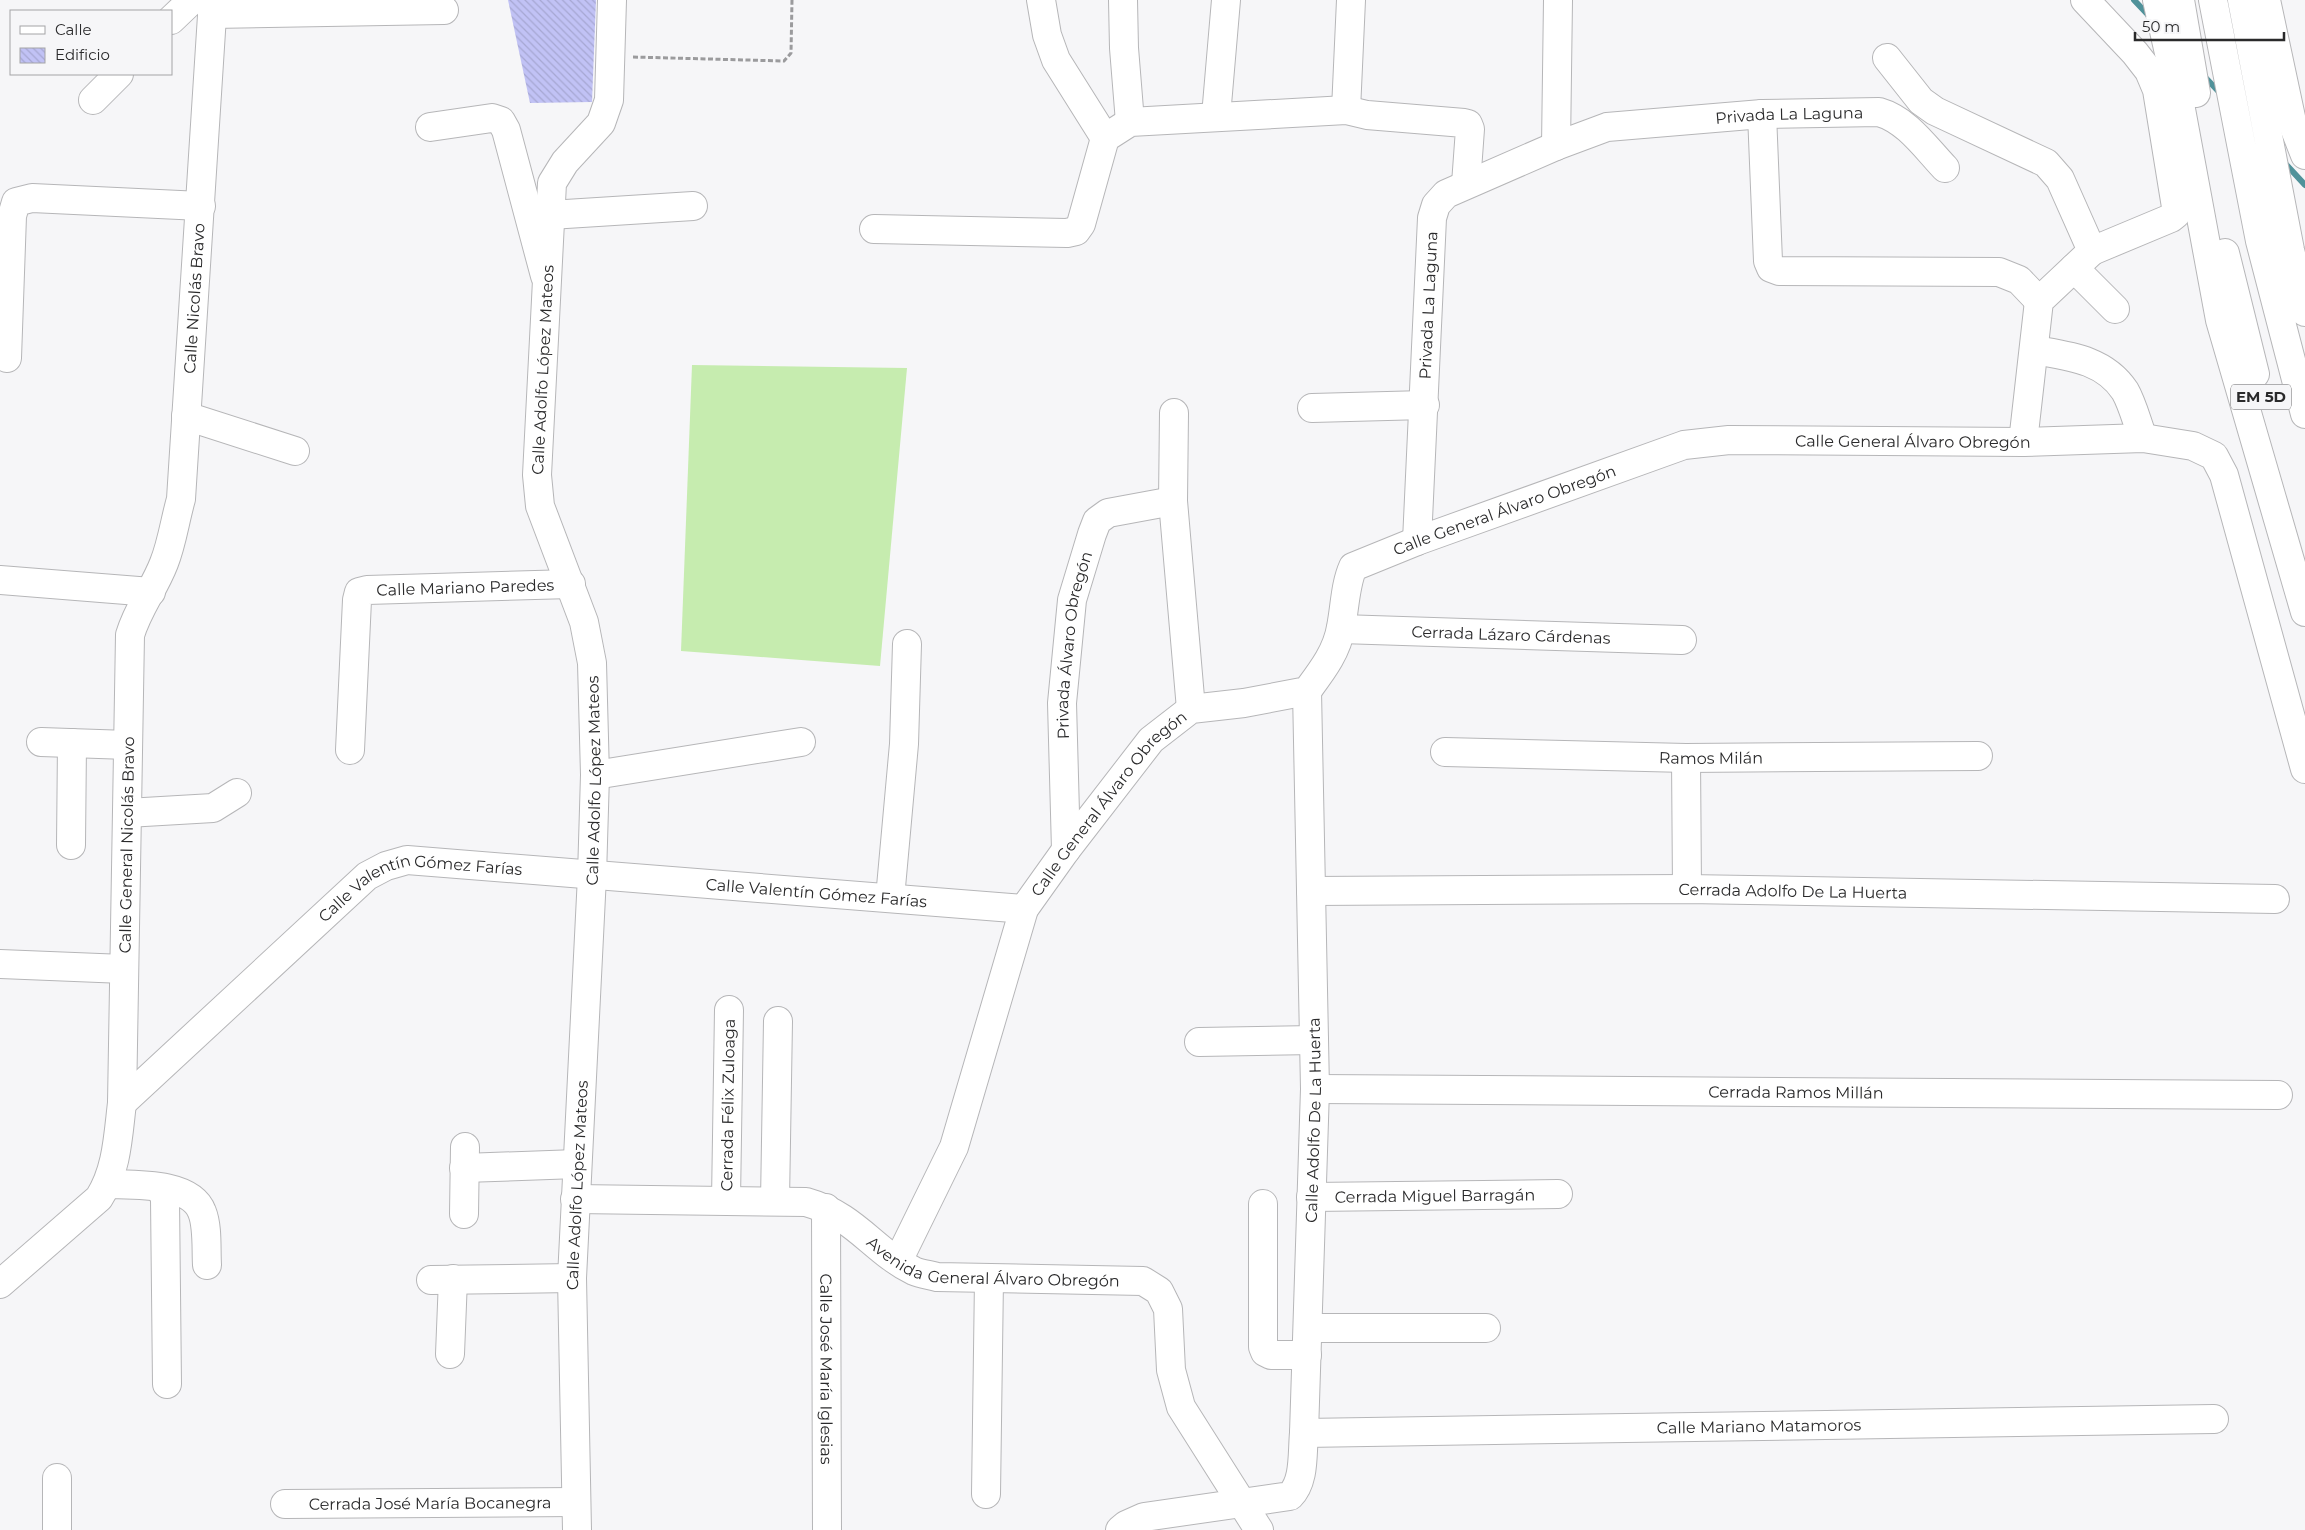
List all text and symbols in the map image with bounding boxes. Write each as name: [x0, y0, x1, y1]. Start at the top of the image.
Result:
legend: [10, 10, 172, 75]
scale bar: [2135, 10, 2284, 42]
text: 50 m: [2142, 17, 2180, 36]
text: Calle: [55, 20, 92, 39]
text: Edificio: [55, 45, 110, 64]
street label: Privada La Laguna: [1715, 103, 1863, 128]
street label: Calle Nicolás Bravo: [180, 222, 209, 374]
street label: Privada La Laguna: [1416, 231, 1441, 380]
street label: Calle Adolfo López Mateos: [528, 264, 558, 475]
road number: EM 5D: [2231, 384, 2291, 410]
street label: Calle General Álvaro Obregón: [1795, 431, 2031, 452]
street label: Calle General Álvaro Obregón: [1390, 461, 1619, 560]
street label: Privada Álvaro Obregón: [1053, 549, 1096, 739]
street label: Calle Mariano Paredes: [376, 575, 555, 600]
street label: Cerrada Lázaro Cárdenas: [1411, 622, 1611, 648]
street label: Calle Adolfo López Mateos: [583, 675, 605, 886]
street label: Calle General Álvaro Obregón: [1027, 707, 1191, 900]
street label: Calle General Nicolás Bravo: [116, 736, 138, 954]
street label: Ramos Milán: [1659, 748, 1763, 768]
street label: Calle Valentín Gómez Farías: [315, 851, 523, 926]
street label: Calle Valentín Gómez Farías: [705, 875, 928, 911]
street label: Cerrada Adolfo De La Huerta: [1679, 880, 1908, 903]
street label: Calle Adolfo De La Huerta: [1302, 1017, 1325, 1223]
street label: Cerrada Félix Zuloaga: [717, 1018, 739, 1192]
street label: Calle Adolfo López Mateos: [563, 1080, 592, 1290]
street label: Cerrada Ramos Millán: [1708, 1082, 1884, 1103]
street label: Cerrada Miguel Barragán: [1335, 1185, 1535, 1207]
street label: Avenida General Álvaro Obregón: [863, 1233, 1120, 1291]
street label: Calle José María Iglesias: [816, 1273, 836, 1465]
street label: Calle Mariano Matamoros: [1657, 1415, 1862, 1438]
street label: Cerrada José María Bocanegra: [309, 1493, 551, 1514]

